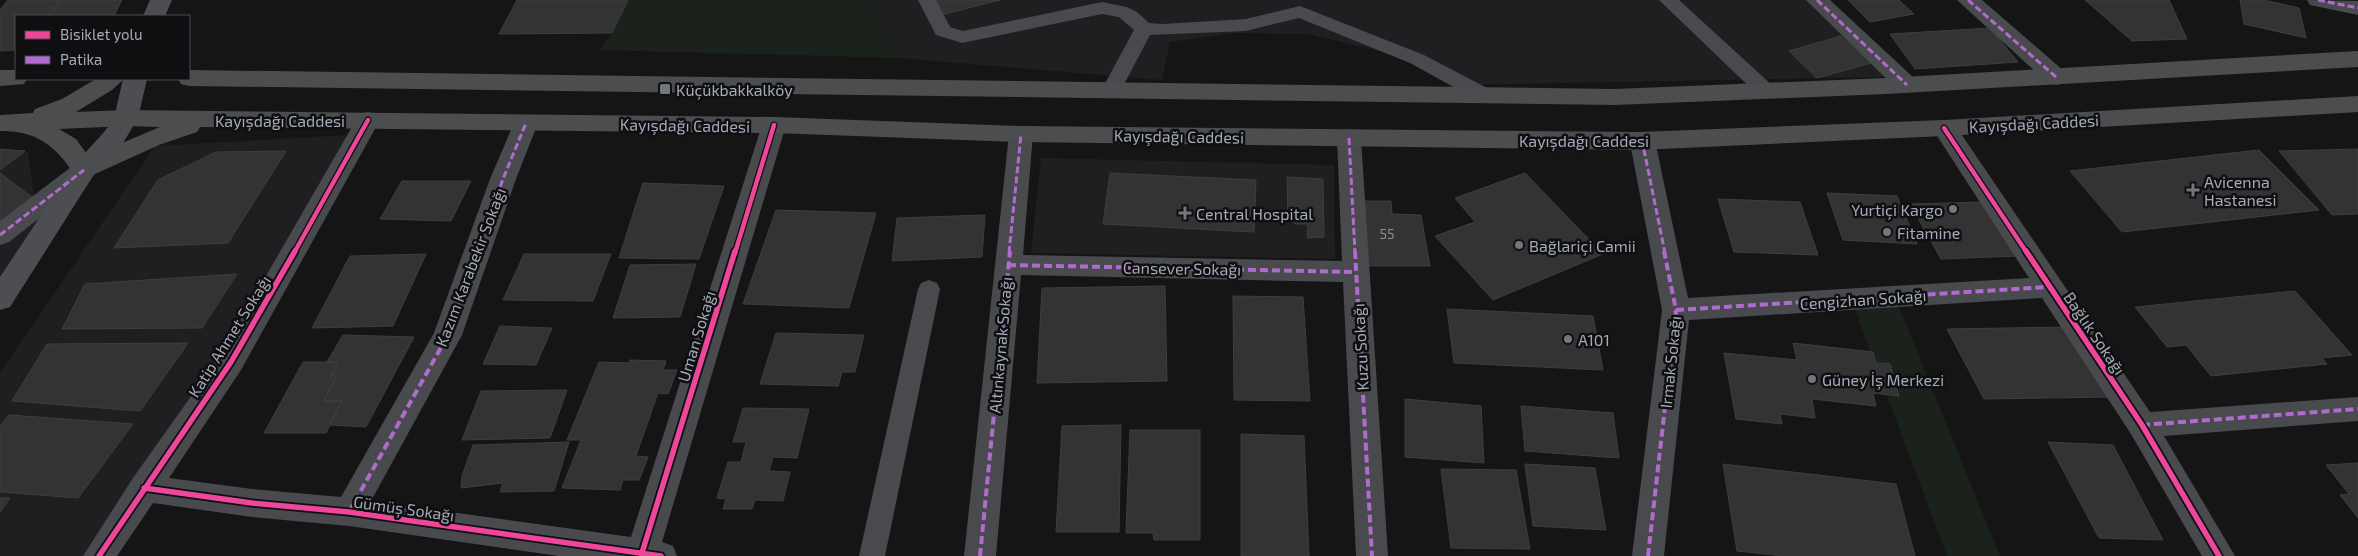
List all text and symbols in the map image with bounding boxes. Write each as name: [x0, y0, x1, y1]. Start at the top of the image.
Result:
legend: [15, 15, 190, 80]
text: Bisiklet yolu: [60, 25, 143, 43]
text: Patika: [60, 50, 102, 68]
place label: Küçükbakkalköy: [676, 80, 793, 100]
marker: Küçükbakkalköy: [658, 82, 672, 96]
street label: Kayışdağı Caddesi: [1968, 110, 2100, 137]
street label: Kayışdağı Caddesi: [215, 111, 345, 131]
street label: Kayışdağı Caddesi: [620, 114, 750, 137]
street label: Kayışdağı Caddesi: [1114, 125, 1244, 148]
street label: Kayışdağı Caddesi: [1519, 131, 1649, 151]
place label: Avicenna Hastanesi: [2204, 172, 2276, 209]
marker: Avicenna Hastanesi: [2186, 183, 2200, 197]
street label: Kazım Karabekir Sokağı: [431, 185, 509, 349]
place label: Yurtiçi Kargo: [1851, 200, 1943, 220]
marker: Yurtiçi Kargo: [1947, 203, 1959, 215]
place label: Central Hospital: [1196, 204, 1313, 223]
marker: Central Hospital: [1178, 206, 1192, 220]
place label: Fitamine: [1897, 223, 1960, 242]
house number: 55: [1379, 225, 1395, 242]
marker: Fitamine: [1881, 226, 1893, 238]
place label: Bağlariçi Camii: [1529, 236, 1636, 256]
marker: Bağlariçi Camii: [1513, 239, 1525, 251]
street label: Cansever Sokağı: [1123, 257, 1241, 279]
street label: Katip Ahmet Sokağı: [184, 272, 274, 400]
street label: Altınkaynak Sokağı: [985, 276, 1015, 414]
street label: Cengizhan Sokağı: [1799, 285, 1927, 313]
street label: Uman Sokağı: [673, 288, 719, 384]
street label: Bağlık Sokağı: [2060, 288, 2130, 378]
street label: Kuzu Sokağı: [1348, 303, 1372, 391]
street label: Irmak Sokağı: [1656, 315, 1684, 409]
place label: A101: [1578, 330, 1610, 349]
marker: A101: [1562, 333, 1574, 345]
place label: Güney İş Merkezi: [1822, 370, 1944, 390]
marker: Güney İş Merkezi: [1806, 373, 1818, 385]
street label: Gümüş Sokağı: [352, 492, 456, 525]

